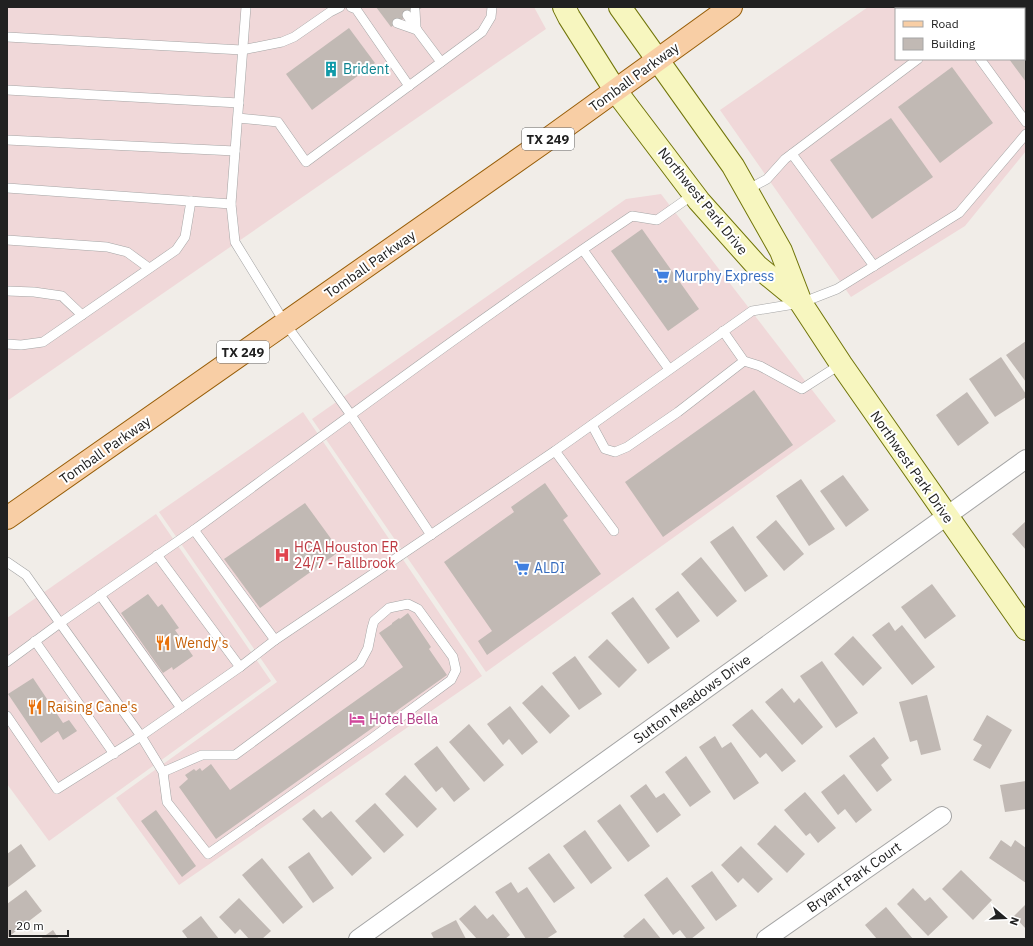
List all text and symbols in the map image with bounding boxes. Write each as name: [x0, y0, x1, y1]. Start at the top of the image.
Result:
legend: [895, 8, 1025, 60]
text: Road: [931, 16, 959, 31]
text: Building: [931, 36, 976, 51]
street label: Tomball Parkway: [585, 38, 683, 116]
building icon: Brident: [322, 60, 340, 78]
place label: Brident: [343, 60, 390, 78]
road number: TX 249: [522, 128, 574, 150]
street label: Northwest Park Drive: [654, 144, 752, 259]
street label: Tomball Parkway: [321, 226, 419, 302]
supermarket icon: Murphy Express: [653, 267, 671, 285]
place label: Murphy Express: [674, 267, 775, 285]
road number: TX 249: [217, 341, 269, 363]
street label: Northwest Park Drive: [866, 407, 958, 527]
street label: Tomball Parkway: [56, 412, 154, 488]
place label: HCA Houston ER 24/7 - Fallbrook: [294, 538, 398, 572]
hospital icon: HCA Houston ER 24/7 - Fallbrook: [273, 546, 291, 564]
supermarket icon: ALDI: [513, 559, 531, 577]
place label: ALDI: [534, 559, 565, 577]
restaurant icon: Wendy's: [154, 634, 172, 652]
place label: Wendy's: [175, 634, 229, 652]
street label: Sutton Meadows Drive: [630, 650, 754, 748]
restaurant icon: Raising Cane's: [26, 698, 44, 716]
place label: Raising Cane's: [47, 698, 138, 716]
hotel icon: Hotel Bella: [348, 710, 366, 728]
place label: Hotel Bella: [369, 710, 439, 728]
street label: Bryant Park Court: [803, 838, 905, 916]
north arrow: [985, 898, 1025, 938]
scale bar: [10, 912, 68, 938]
text: N: [1007, 915, 1022, 927]
text: 20 m: [16, 918, 44, 933]

